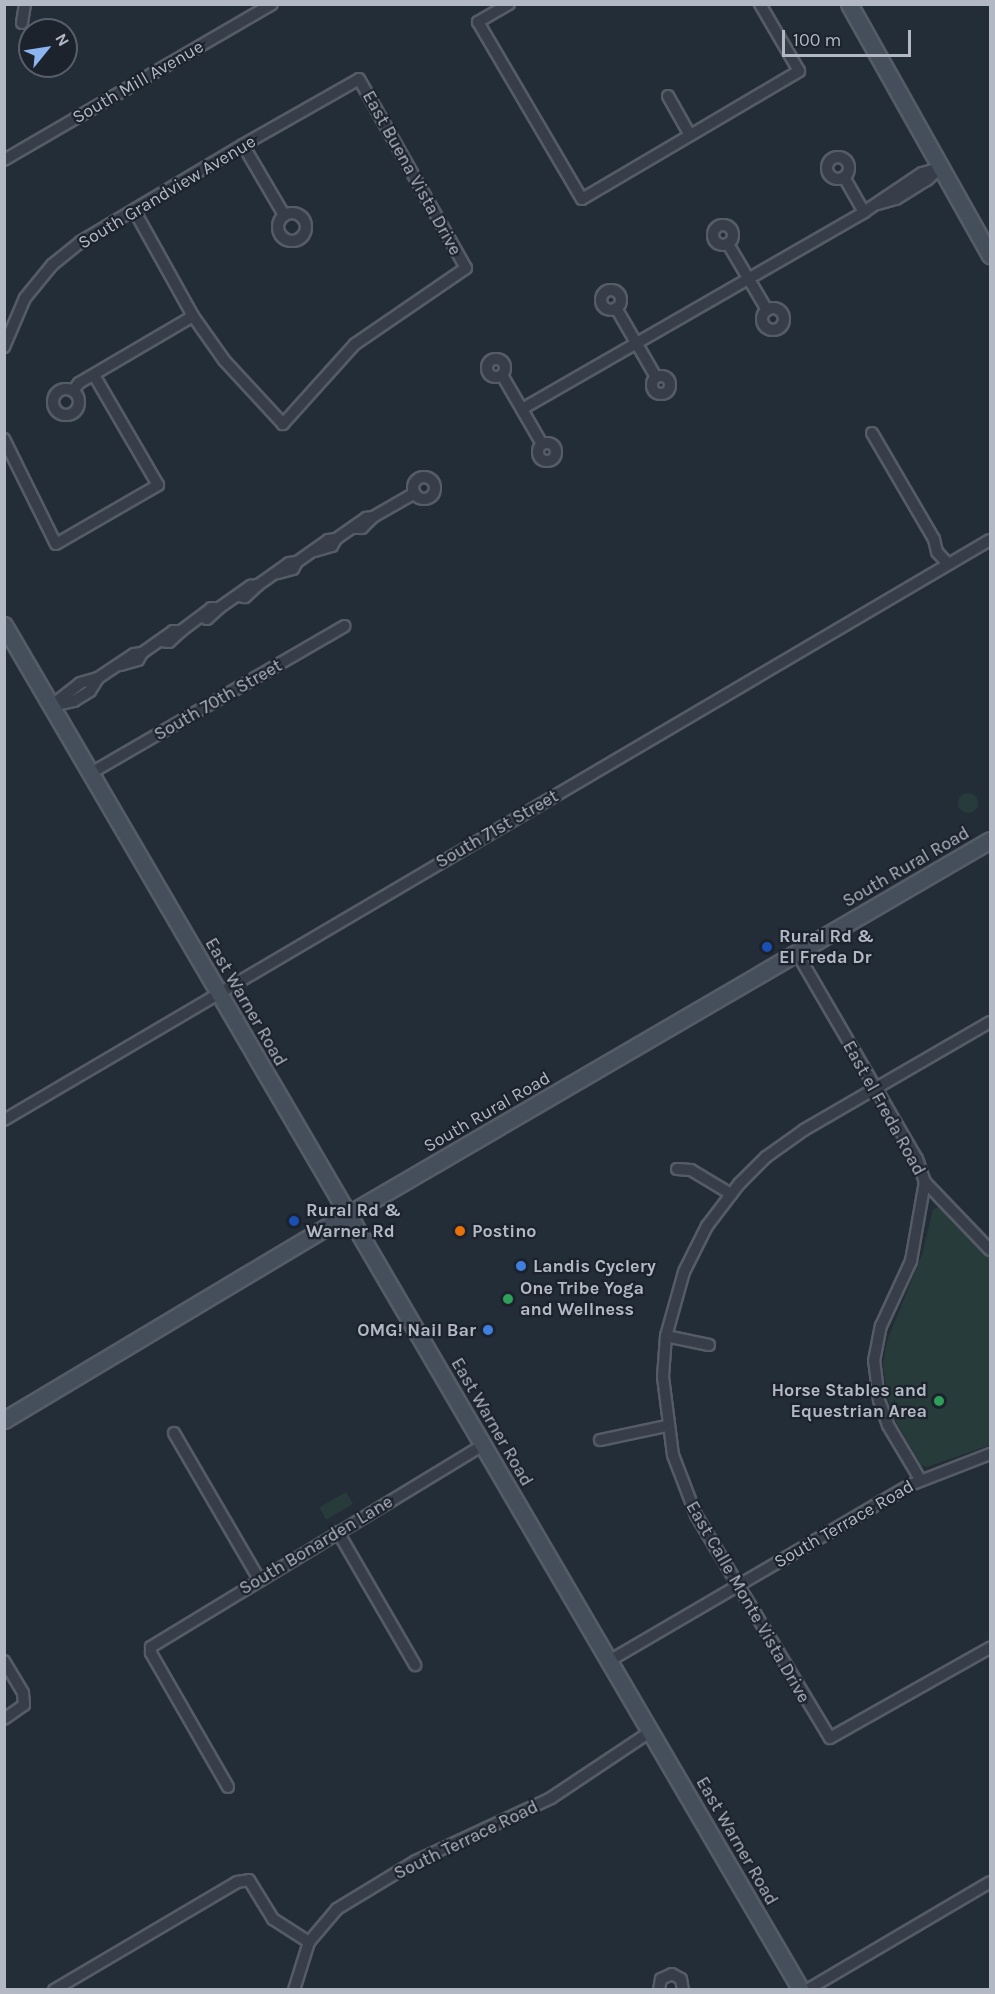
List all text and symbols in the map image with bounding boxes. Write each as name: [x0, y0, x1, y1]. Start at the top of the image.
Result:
north arrow: [18, 18, 78, 78]
scale bar: [785, 18, 914, 56]
text: 100 m: [793, 29, 841, 51]
text: N: [51, 30, 73, 49]
street label: South Mill Avenue: [69, 36, 207, 128]
street label: East Buena Vista Drive: [358, 87, 466, 259]
street label: South Grandview Avenue: [74, 130, 260, 254]
street label: South 70th Street: [150, 655, 286, 745]
street label: South 71st Street: [432, 785, 562, 873]
street label: South Rural Road: [839, 822, 973, 912]
place label: Rural Rd & El Freda Dr: [779, 926, 874, 968]
street label: East Warner Road: [200, 934, 292, 1070]
marker: Rural Rd & El Freda Dr: [760, 940, 774, 954]
street label: East el Freda Road: [838, 1037, 930, 1179]
street label: South Rural Road: [420, 1067, 554, 1157]
place label: Rural Rd & Warner Rd: [306, 1200, 401, 1242]
marker: Rural Rd & Warner Rd: [287, 1214, 301, 1228]
place label: Postino: [472, 1220, 537, 1242]
marker: Postino: [453, 1224, 467, 1238]
place label: Landis Cyclery: [533, 1255, 656, 1277]
marker: Landis Cyclery: [514, 1259, 528, 1273]
place label: One Tribe Yoga and Wellness: [520, 1278, 644, 1320]
marker: One Tribe Yoga and Wellness: [501, 1292, 515, 1306]
place label: OMG! Nail Bar: [357, 1319, 476, 1341]
marker: OMG! Nail Bar: [481, 1323, 495, 1337]
street label: East Warner Road: [446, 1354, 538, 1490]
place label: Horse Stables and Equestrian Area: [771, 1380, 927, 1422]
marker: Horse Stables and Equestrian Area: [932, 1394, 946, 1408]
street label: South Terrace Road: [770, 1475, 918, 1573]
street label: South Bonarden Lane: [235, 1491, 397, 1599]
street label: East Calle Monte Vista Drive: [681, 1497, 815, 1707]
street label: East Warner Road: [691, 1773, 783, 1909]
street label: South Terrace Road: [390, 1796, 542, 1884]

